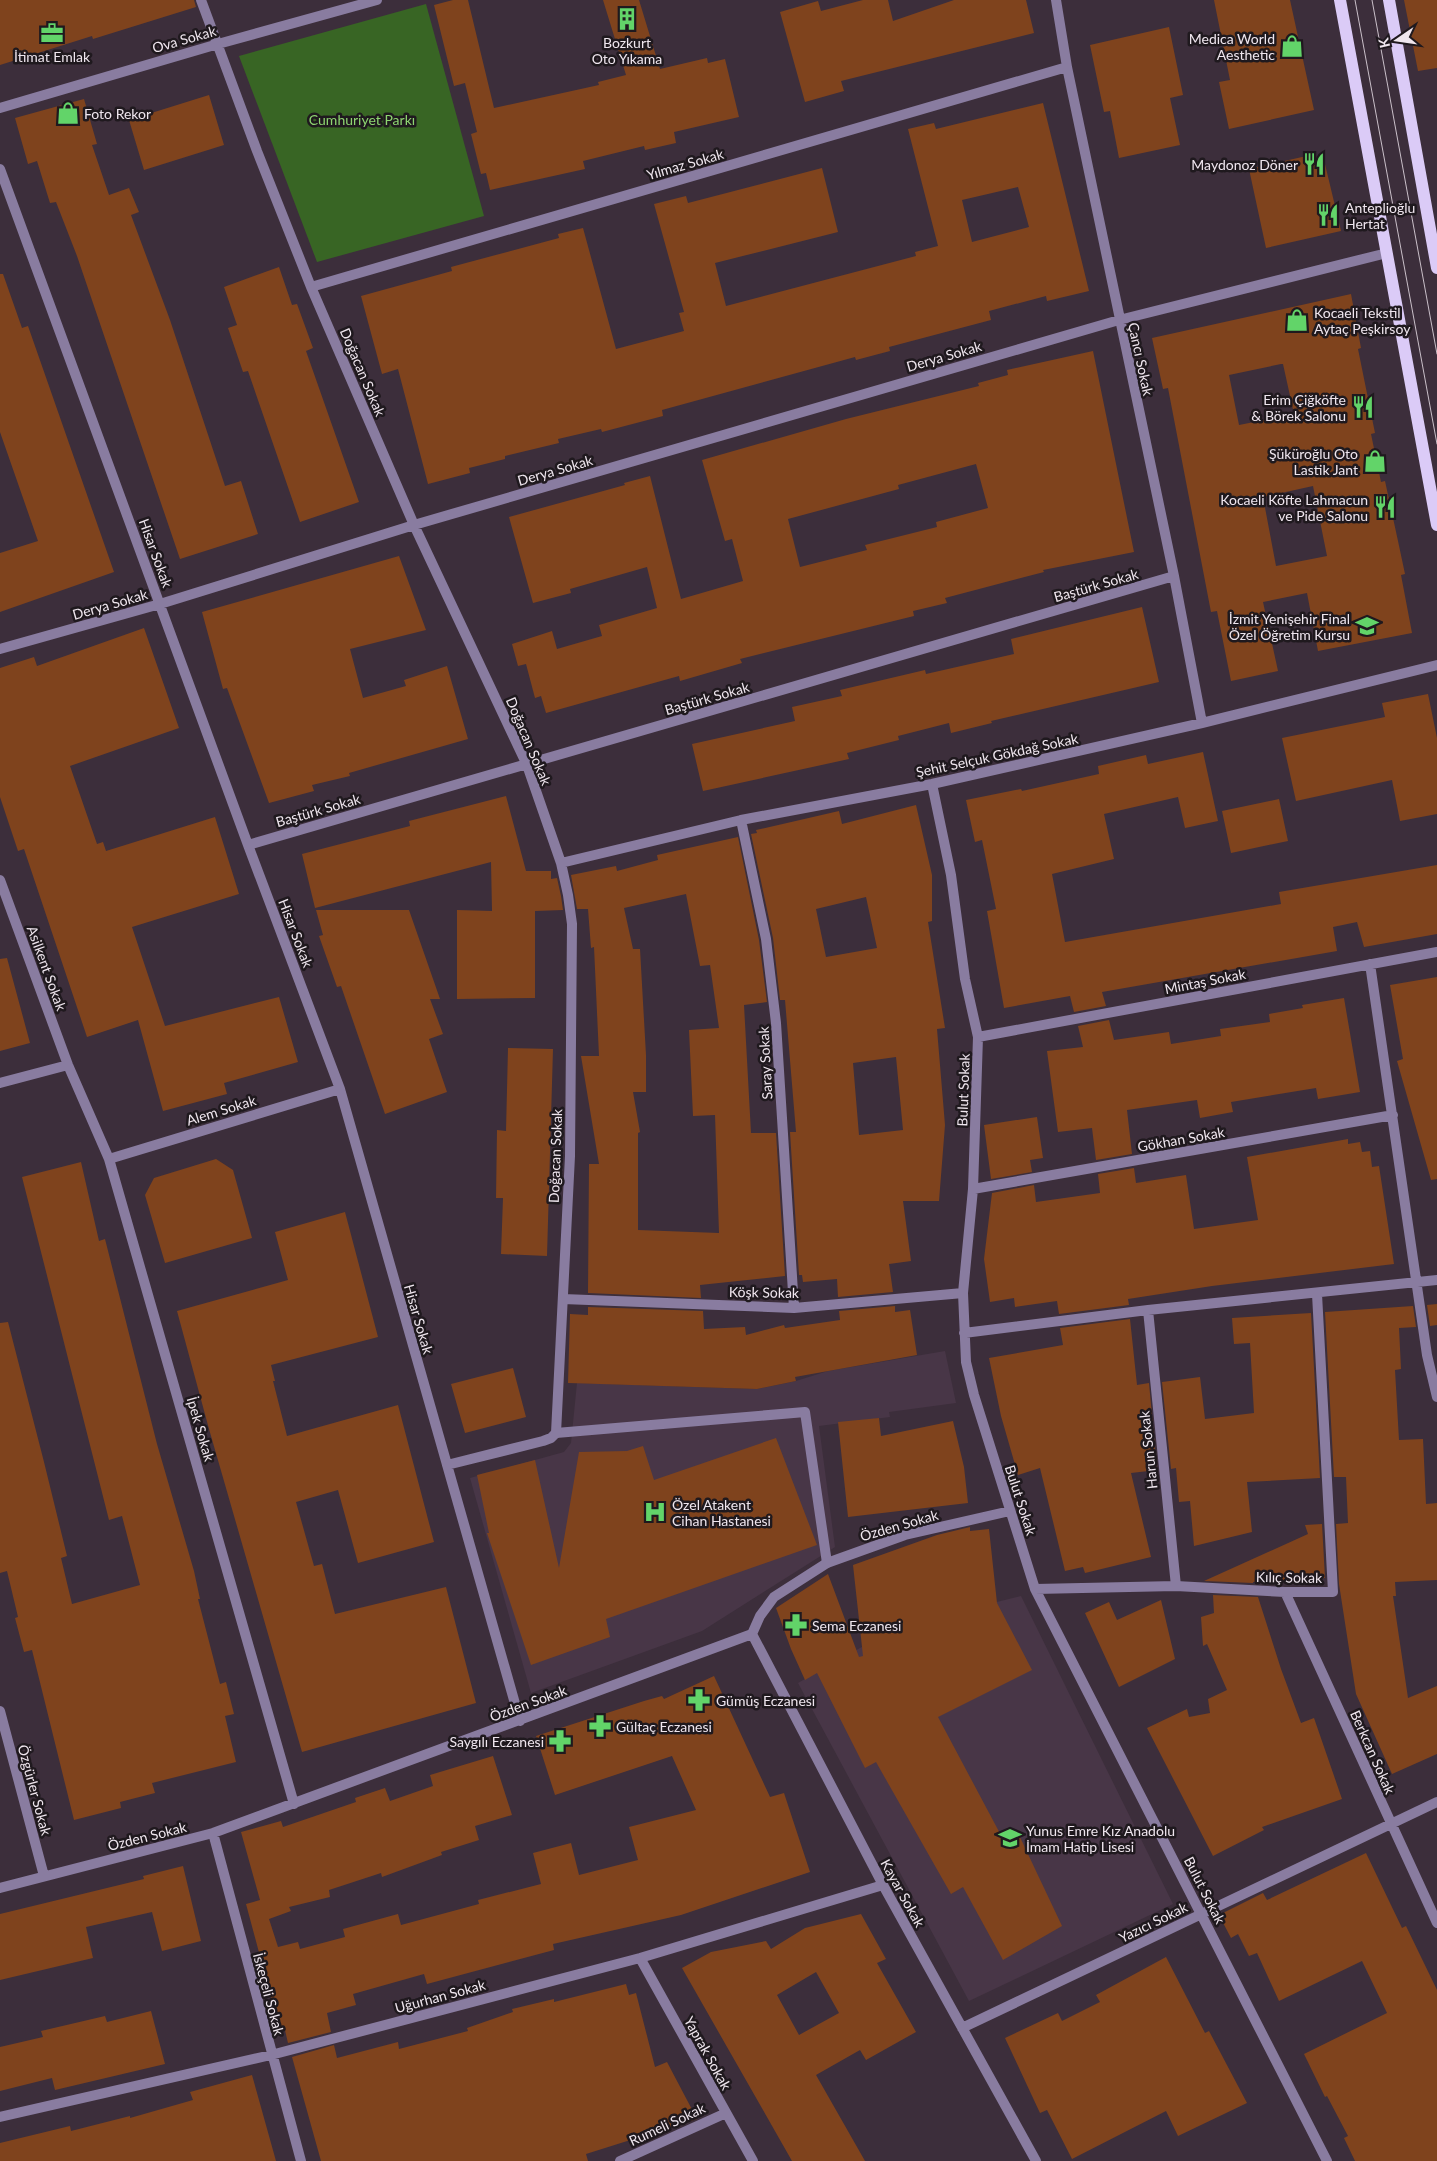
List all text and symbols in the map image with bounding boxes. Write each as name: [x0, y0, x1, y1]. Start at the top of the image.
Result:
building icon: Bozkurt Oto Yıkama: [614, 6, 640, 32]
north arrow: [1372, 15, 1422, 65]
office icon: İtimat Emlak: [39, 20, 65, 46]
street label: Ova Sokak: [150, 22, 219, 56]
place label: Medica World Aesthetic: [1189, 30, 1275, 63]
shop icon: Medica World Aesthetic: [1279, 33, 1305, 59]
place label: Bozkurt Oto Yıkama: [592, 34, 662, 67]
text: K: [1374, 36, 1393, 50]
place label: İtimat Emlak: [14, 48, 91, 65]
shop icon: Foto Rekor: [55, 100, 81, 126]
place label: Foto Rekor: [84, 105, 151, 122]
park label: Cumhuriyet Parkı: [309, 111, 415, 128]
street label: Yılmaz Sokak: [645, 145, 726, 183]
restaurant icon: Maydonoz Döner: [1301, 151, 1327, 177]
place label: Maydonoz Döner: [1191, 156, 1298, 173]
place label: Anteplioğlu Hertat: [1345, 199, 1415, 232]
restaurant icon: Anteplioğlu Hertat: [1315, 202, 1341, 228]
place label: Kocaeli Tekstil Aytaç Peşkirsoy: [1314, 304, 1411, 337]
shop icon: Kocaeli Tekstil Aytaç Peşkirsoy: [1284, 307, 1310, 333]
street label: Çancı Sokak: [1125, 321, 1157, 398]
street label: Doğacan Sokak: [337, 325, 390, 420]
street label: Derya Sokak: [904, 337, 984, 375]
place label: Erim Çiğköfte & Börek Salonu: [1251, 391, 1346, 424]
restaurant icon: Erim Çiğköfte & Börek Salonu: [1350, 394, 1376, 420]
place label: Şüküroğlu Oto Lastik Jant: [1269, 445, 1358, 478]
shop icon: Şüküroğlu Oto Lastik Jant: [1362, 448, 1388, 474]
street label: Derya Sokak: [515, 451, 595, 489]
place label: Kocaeli Köfte Lahmacun ve Pide Salonu: [1220, 491, 1368, 524]
restaurant icon: Kocaeli Köfte Lahmacun ve Pide Salonu: [1372, 494, 1398, 520]
street label: Hisar Sokak: [136, 516, 177, 591]
street label: Baştürk Sokak: [1052, 565, 1141, 605]
street label: Derya Sokak: [70, 585, 150, 623]
place label: İzmit Yenişehir Final Özel Öğretim Kursu: [1229, 610, 1350, 643]
school or university icon: İzmit Yenişehir Final Özel Öğretim Kursu: [1354, 613, 1380, 639]
street label: Baştürk Sokak: [663, 678, 752, 718]
street label: Doğacan Sokak: [503, 694, 556, 789]
street label: Şehit Selçuk Gökdağ Sokak: [914, 729, 1080, 781]
street label: Baştürk Sokak: [274, 790, 363, 830]
street label: Hisar Sokak: [275, 896, 317, 970]
street label: Asilkent Sokak: [24, 923, 71, 1014]
street label: Mintaş Sokak: [1163, 965, 1248, 997]
street label: Saray Sokak: [755, 1025, 775, 1100]
street label: Bulut Sokak: [953, 1052, 973, 1127]
street label: Alem Sokak: [184, 1091, 259, 1129]
street label: Doğacan Sokak: [545, 1108, 565, 1203]
street label: Gökhan Sokak: [1136, 1123, 1227, 1155]
street label: Hisar Sokak: [401, 1282, 437, 1357]
street label: Köşk Sokak: [729, 1283, 800, 1301]
street label: İpek Sokak: [184, 1395, 219, 1464]
street label: Harun Sokak: [1135, 1409, 1161, 1490]
street label: Bulut Sokak: [1002, 1463, 1041, 1538]
place label: Özel Atakent Cihan Hastanesi: [672, 1496, 771, 1529]
hospital icon: Özel Atakent Cihan Hastanesi: [642, 1499, 668, 1525]
street label: Özden Sokak: [858, 1505, 941, 1544]
street label: Kılıç Sokak: [1256, 1568, 1323, 1586]
pharmacy icon: Sema Eczanesi: [783, 1612, 809, 1638]
place label: Sema Eczanesi: [812, 1617, 901, 1634]
street label: Özden Sokak: [487, 1681, 570, 1725]
pharmacy icon: Gümüş Eczanesi: [686, 1687, 712, 1713]
place label: Gümüş Eczanesi: [716, 1692, 815, 1709]
street label: Berkcan Sokak: [1347, 1707, 1399, 1797]
pharmacy icon: Gültaç Eczanesi: [587, 1713, 613, 1739]
place label: Gültaç Eczanesi: [616, 1718, 712, 1735]
pharmacy icon: Saygılı Eczanesi: [547, 1728, 573, 1754]
place label: Saygılı Eczanesi: [449, 1733, 544, 1750]
street label: Özgürler Sokak: [15, 1743, 56, 1838]
street label: Özden Sokak: [106, 1818, 189, 1854]
place label: Yunus Emre Kız Anadolu İmam Hatip Lisesi: [1026, 1822, 1175, 1855]
school or university icon: Yunus Emre Kız Anadolu İmam Hatip Lisesi: [997, 1825, 1023, 1851]
street label: Bulut Sokak: [1181, 1854, 1230, 1927]
street label: Kayar Sokak: [877, 1856, 929, 1931]
street label: Yazıcı Sokak: [1116, 1898, 1191, 1946]
street label: İskeçeli Sokak: [250, 1951, 288, 2038]
street label: Uğurhan Sokak: [393, 1976, 488, 2016]
street label: Yaprak Sokak: [681, 2013, 736, 2093]
street label: Rumeli Sokak: [626, 2099, 709, 2149]

